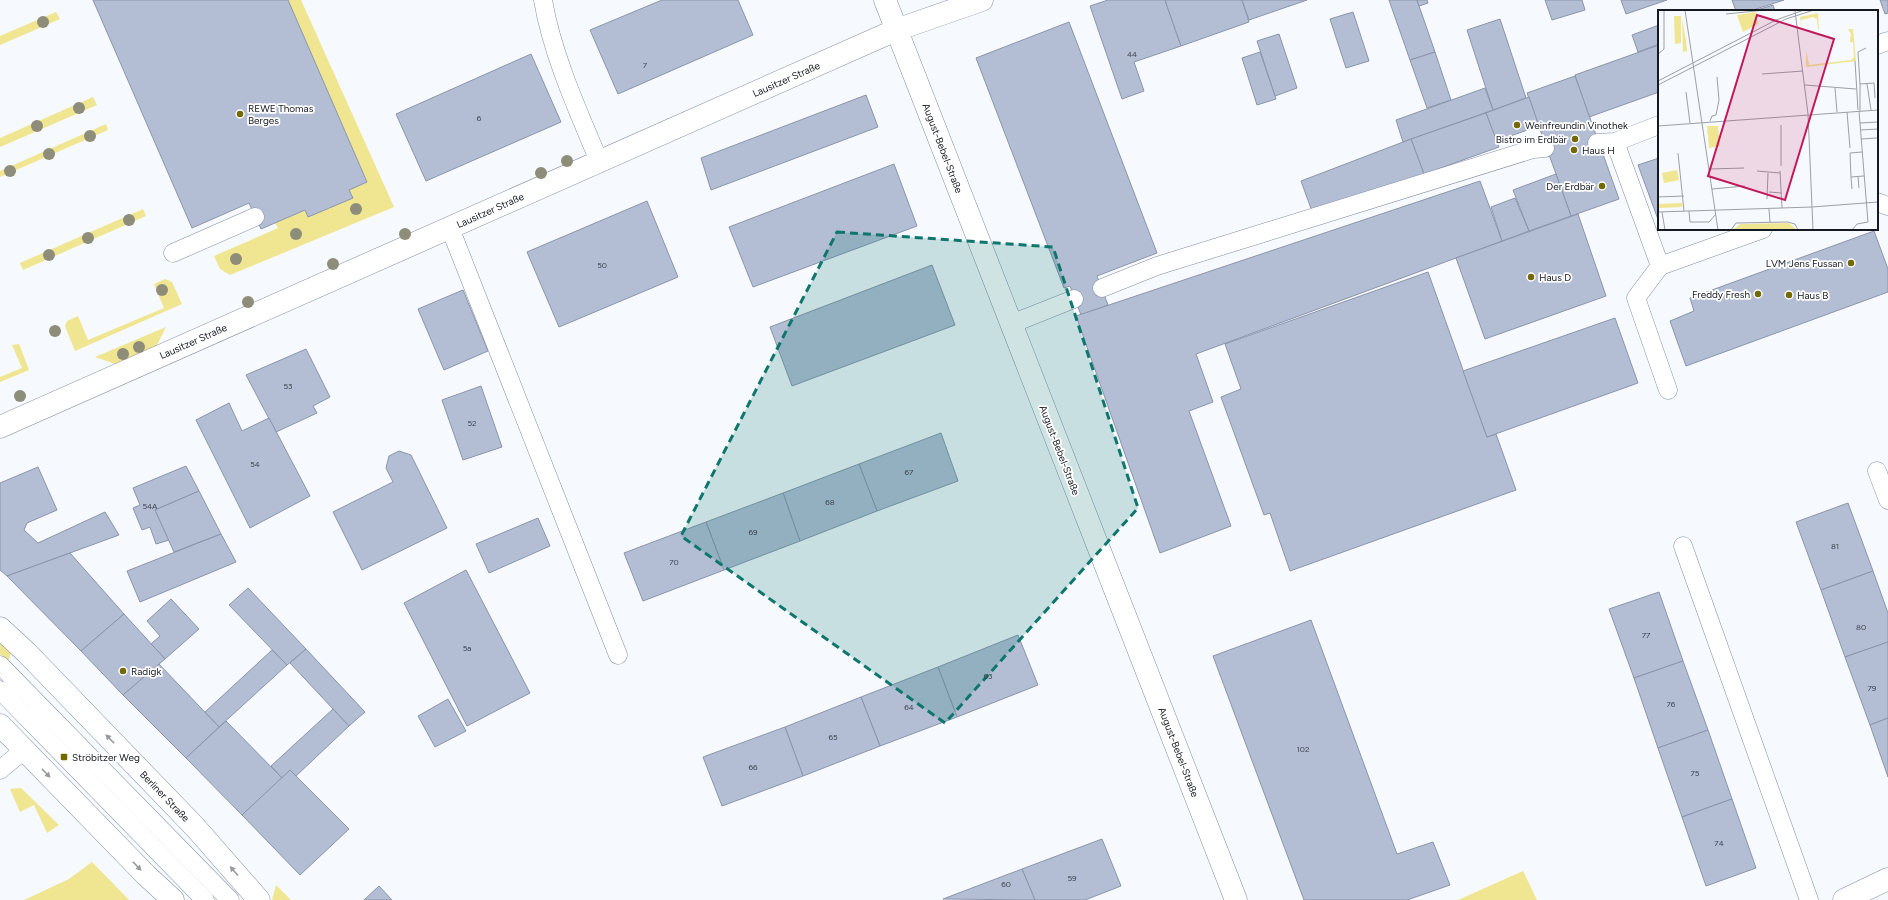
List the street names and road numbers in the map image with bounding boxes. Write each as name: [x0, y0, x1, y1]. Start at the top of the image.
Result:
street label: Lausitzer Straße: [751, 59, 822, 100]
street label: August-Bebel-Straße: [919, 101, 966, 195]
street label: Lausitzer Straße: [455, 190, 526, 231]
street label: Lausitzer Straße: [158, 321, 229, 362]
street label: August-Bebel-Straße: [1036, 403, 1083, 497]
street label: August-Bebel-Straße: [1155, 705, 1202, 799]
street label: Berliner Straße: [137, 768, 193, 825]

